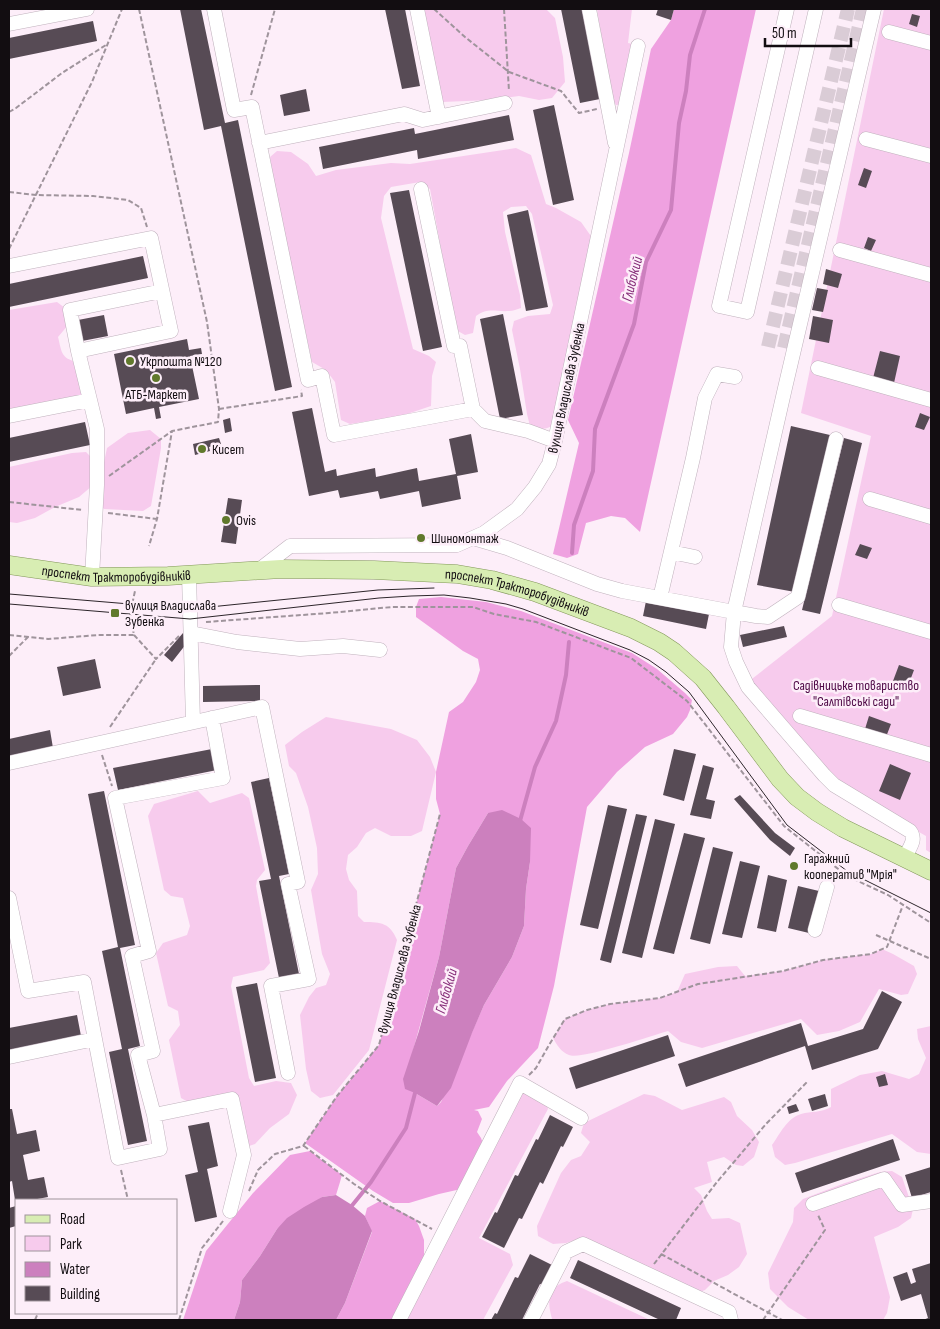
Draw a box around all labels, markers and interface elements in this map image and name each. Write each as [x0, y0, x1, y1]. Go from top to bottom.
scale bar [765, 15, 851, 47]
text: 50 m [772, 24, 797, 43]
water label: Глибокий [618, 254, 647, 304]
street label: вулиця Владислава Зубенка [544, 321, 589, 455]
place label: Укрпошта №120 [140, 353, 222, 370]
marker: Укрпошта №120 [124, 355, 136, 367]
marker: АТБ-Маркет [150, 372, 162, 384]
place label: АТБ-Маркет [124, 386, 187, 403]
place label: Кисет [212, 441, 244, 458]
marker: Кисет [196, 443, 208, 455]
place label: Ovis [236, 512, 256, 529]
marker: Ovis [220, 514, 232, 526]
place label: Шиномонтаж [431, 530, 499, 547]
marker: Шиномонтаж [415, 532, 427, 544]
street label: проспект Тракторобудівників [41, 562, 192, 586]
street label: проспект Тракторобудівників [445, 565, 592, 621]
place label: вулиця Владислава Зубенка [125, 597, 216, 630]
marker: вулиця Владислава Зубенка [109, 607, 121, 619]
park label: Садівницьке товариство "Салтівські сади" [793, 677, 919, 710]
place label: Гаражний кооператив "Мрія" [804, 850, 897, 883]
marker: Гаражний кооператив "Мрія" [788, 860, 800, 872]
street label: вулиця Владислава Зубенка [374, 903, 425, 1036]
water label: Глибокий [431, 966, 462, 1016]
legend [15, 1199, 178, 1314]
text: Road [60, 1210, 85, 1229]
text: Park [60, 1235, 82, 1254]
text: Water [60, 1260, 91, 1279]
text: Building [60, 1285, 100, 1304]

